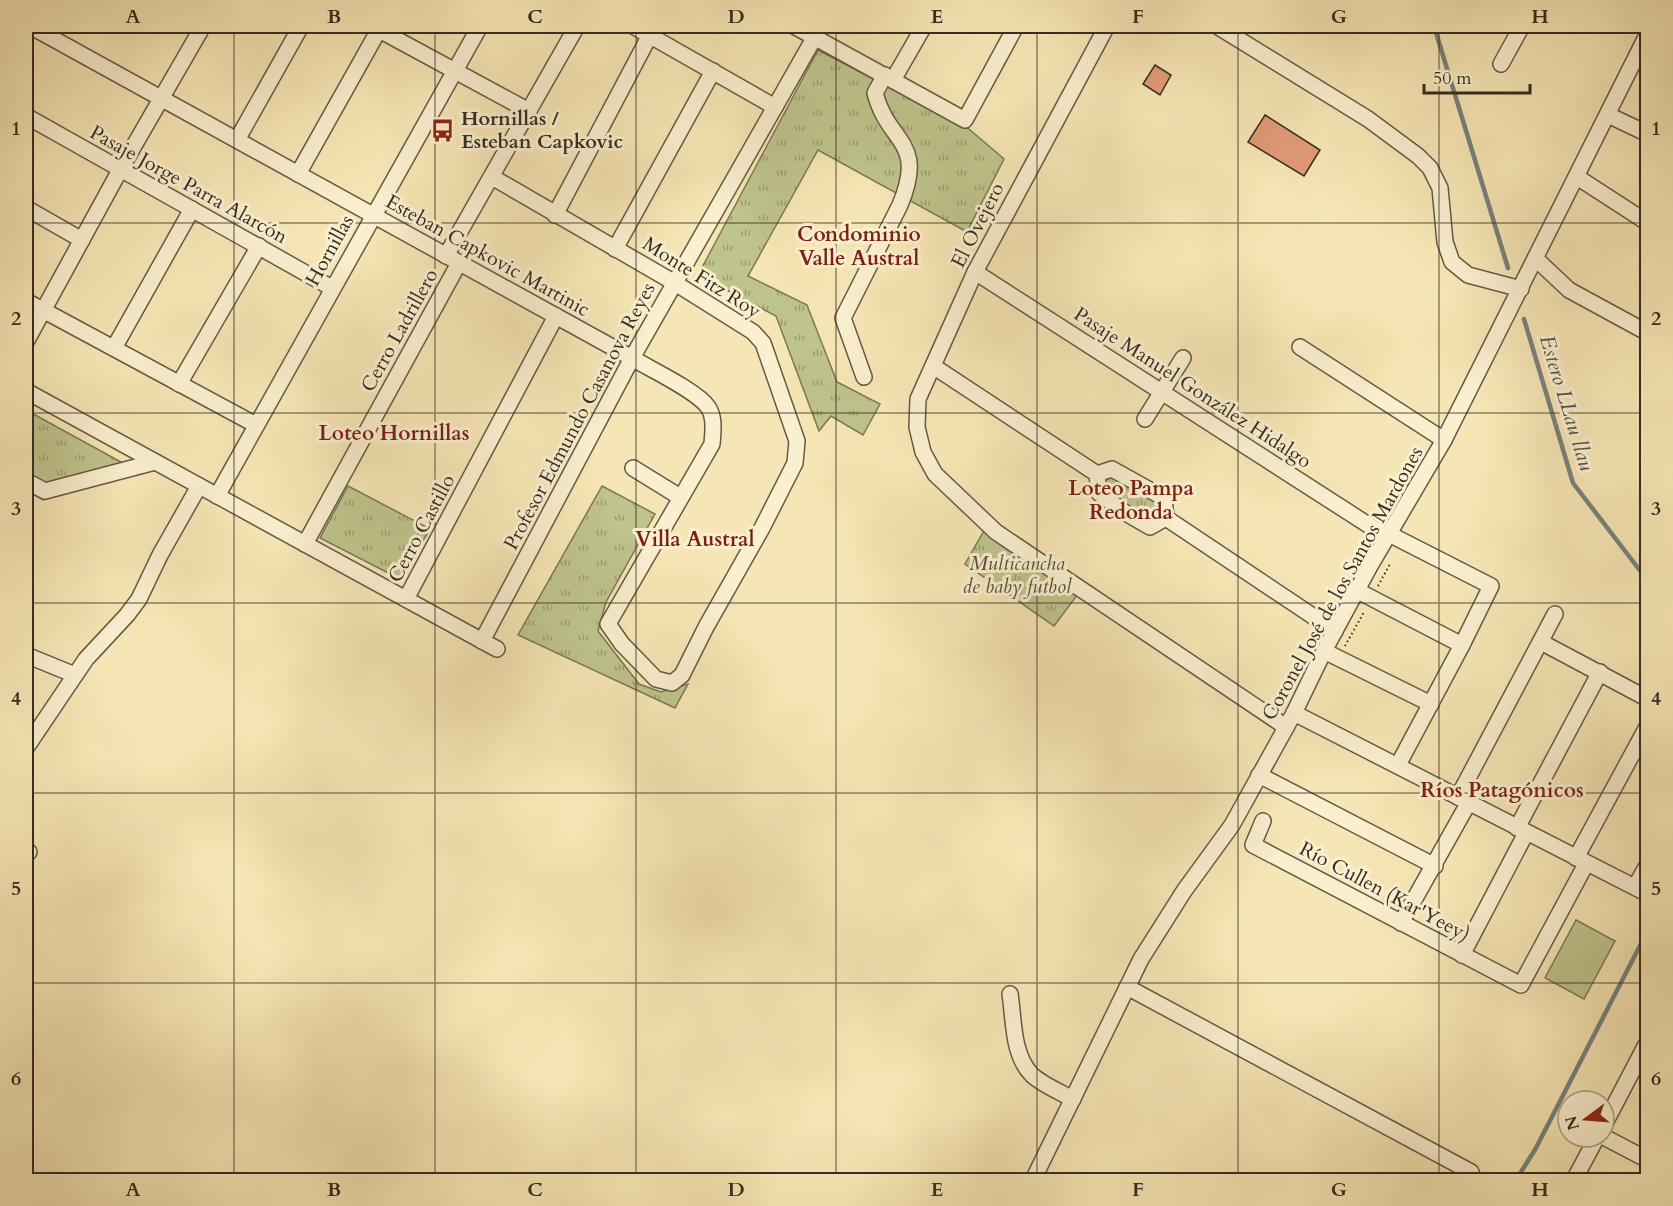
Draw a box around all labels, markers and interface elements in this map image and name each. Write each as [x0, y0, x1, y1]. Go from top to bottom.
text: A [125, 3, 141, 30]
text: B [327, 3, 341, 30]
text: C [527, 3, 543, 30]
text: D [727, 3, 745, 30]
text: E [931, 3, 943, 30]
text: F [1132, 3, 1144, 30]
text: G [1331, 3, 1347, 30]
text: H [1531, 3, 1549, 30]
scale bar [1424, 57, 1530, 95]
text: 50 m [1433, 66, 1472, 91]
place label: Hornillas / Esteban Capkovic [461, 105, 623, 155]
text: 1 [11, 115, 21, 142]
text: 1 [1651, 115, 1661, 142]
bus stop icon: Hornillas / Esteban Capkovic [430, 117, 456, 143]
street label: Pasaje Jorge Parra Alarcón [85, 119, 293, 250]
street label: El Ovejero [945, 178, 1010, 272]
street label: Esteban Capkovic Martinic [381, 188, 595, 323]
street label: Hornillas [299, 210, 360, 291]
district label: Condominio Valle Austral [797, 220, 921, 273]
street label: Monte Fitz Roy [637, 230, 766, 325]
street label: Cerro Ladrillero [354, 264, 444, 397]
street label: Profesor Edmundo Casanova Reyes [497, 278, 662, 555]
street label: Pasaje Manuel González Hidalgo [1069, 300, 1317, 475]
text: 2 [11, 305, 21, 332]
text: 2 [1651, 305, 1661, 332]
water label: Estero LLau llau [1532, 332, 1601, 475]
district label: Loteo Hornillas [319, 419, 469, 448]
street label: Coronel José de los Santos Mardones [1256, 441, 1429, 725]
street label: Cerro Castillo [382, 469, 461, 587]
district label: Loteo Pampa Redonda [1068, 474, 1194, 527]
text: 3 [11, 495, 21, 522]
text: 3 [1651, 495, 1661, 522]
district label: Villa Austral [635, 525, 755, 554]
park label: Multicancha de baby futbol [962, 550, 1072, 600]
text: 4 [11, 685, 21, 712]
text: 4 [1651, 685, 1661, 712]
district label: Ríos Patagónicos [1420, 776, 1584, 805]
street label: Río Cullen (Kar'Yeey) [1295, 835, 1475, 948]
text: 5 [11, 875, 21, 902]
text: 5 [1651, 875, 1661, 902]
text: 6 [11, 1065, 21, 1092]
text: 6 [1651, 1065, 1661, 1092]
north arrow [1556, 1089, 1616, 1149]
text: N [1560, 1113, 1585, 1133]
text: A [125, 1176, 141, 1203]
text: B [327, 1176, 341, 1203]
text: C [527, 1176, 543, 1203]
text: D [727, 1176, 745, 1203]
text: E [931, 1176, 943, 1203]
text: F [1132, 1176, 1144, 1203]
text: G [1331, 1176, 1347, 1203]
text: H [1531, 1176, 1549, 1203]

